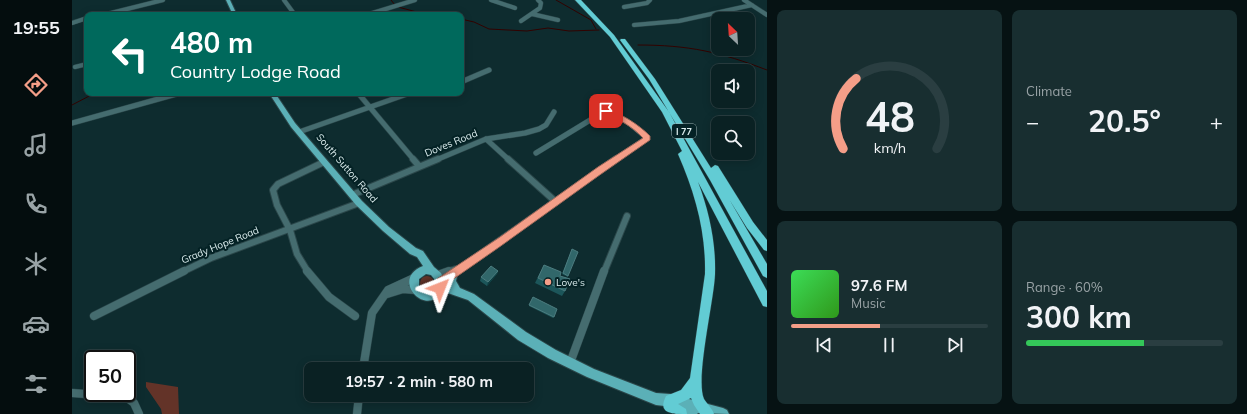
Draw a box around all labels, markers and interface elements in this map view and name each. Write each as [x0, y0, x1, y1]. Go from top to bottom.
north arrow [711, 12, 755, 56]
map controls [711, 12, 755, 160]
text: 19:55 [12, 16, 60, 39]
text: 480 m [170, 25, 253, 60]
icon: left [104, 28, 156, 80]
text: Country Lodge Road [170, 60, 341, 83]
button: sound [711, 64, 755, 108]
icon: directions [22, 71, 50, 99]
text: Climate [1026, 83, 1072, 99]
text: 48 [865, 89, 914, 141]
pin [589, 94, 623, 128]
icon: arrive [595, 100, 617, 122]
text: 20.5° [1088, 102, 1161, 140]
text: − [1026, 108, 1039, 136]
text: + [1210, 108, 1223, 136]
button: search [711, 116, 755, 160]
road number: I 77 [672, 124, 696, 138]
street label: Doves Road [423, 127, 479, 159]
icon: music [22, 131, 50, 159]
street label: South Sutton Road [313, 131, 381, 205]
text: km/h [873, 138, 906, 156]
icon: phone [22, 190, 50, 218]
street label: Grady Hope Road [179, 223, 261, 267]
icon: climate [22, 250, 50, 278]
position arrow [419, 267, 461, 309]
place label: Love's [556, 276, 585, 289]
text: 97.6 FM [851, 276, 907, 295]
marker: Love's [543, 277, 553, 287]
text: Range · 60% [1026, 279, 1103, 295]
text: Music [851, 295, 886, 311]
text: 300 km [1026, 298, 1132, 336]
icon: car [22, 310, 50, 338]
icon: previous [813, 334, 835, 356]
icon: pause [878, 334, 900, 356]
icon: next [944, 334, 966, 356]
speed limit sign: 50 [84, 350, 136, 402]
icon: filters [22, 370, 50, 398]
text: 19:57 · 2 min · 580 m [345, 372, 493, 391]

